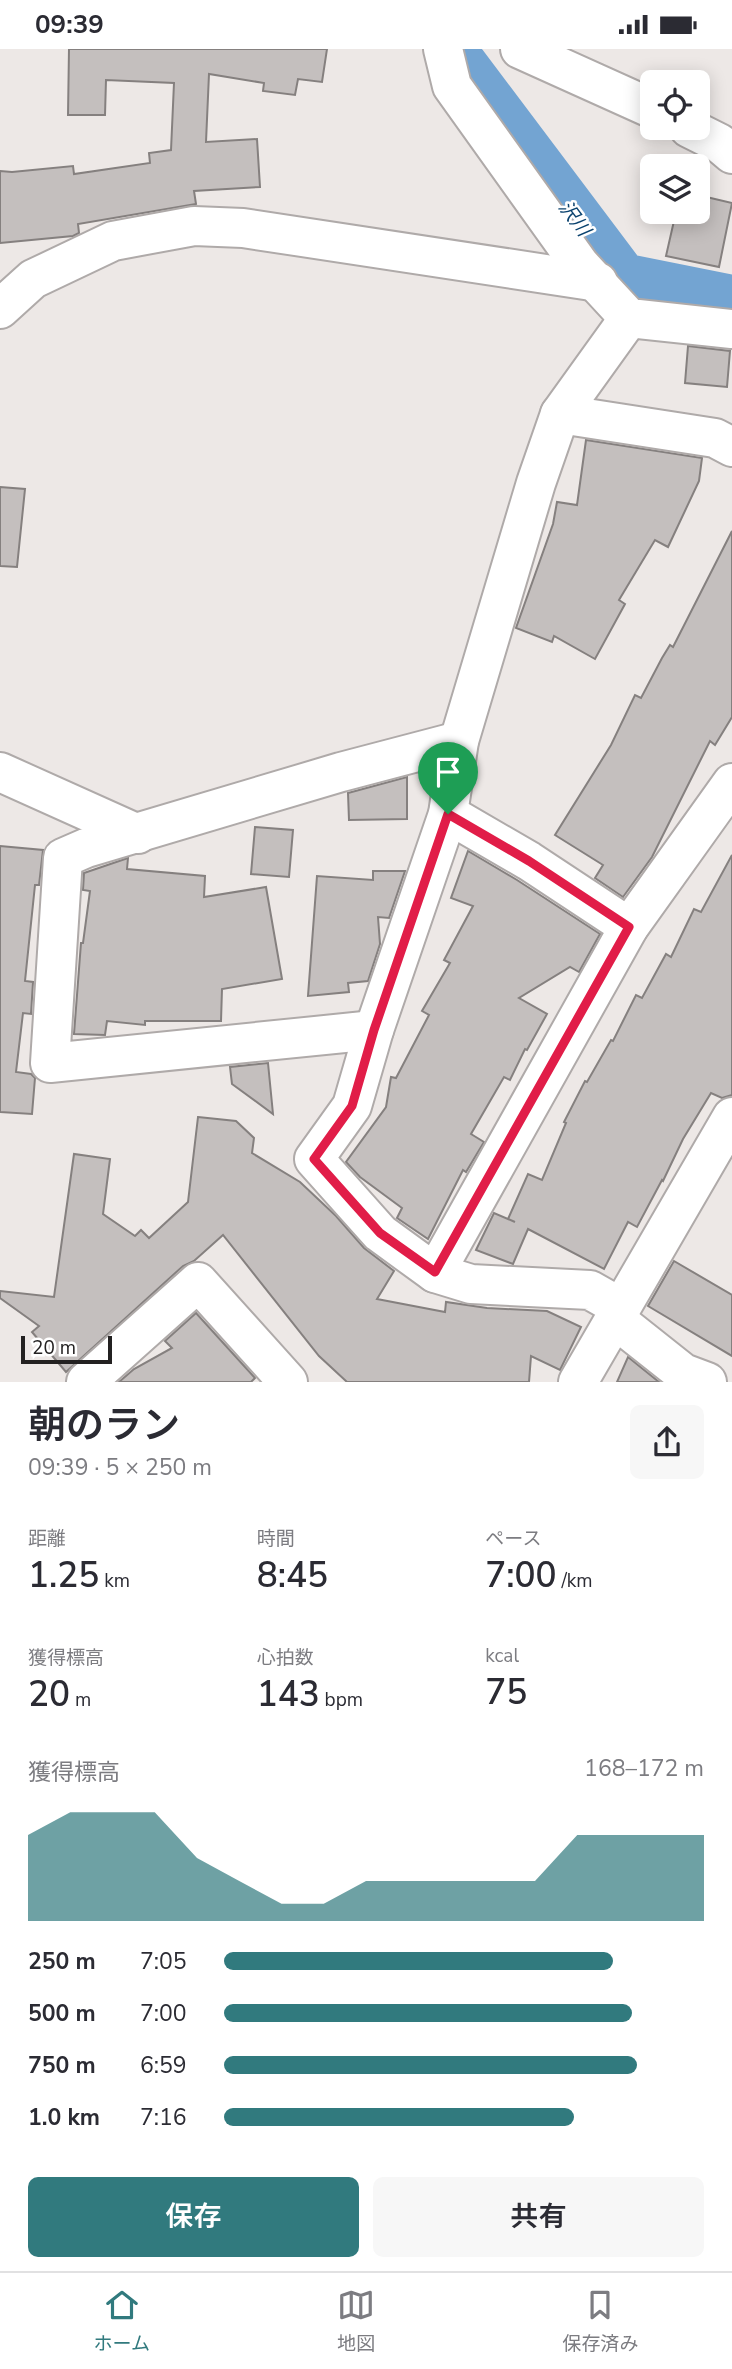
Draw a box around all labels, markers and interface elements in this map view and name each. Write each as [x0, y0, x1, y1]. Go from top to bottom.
text: 09:39 [35, 7, 104, 42]
map controls [640, 70, 710, 224]
button: locate [640, 70, 710, 140]
button: layers [640, 154, 710, 224]
water label: 沢川 [552, 196, 597, 243]
pin [418, 742, 478, 814]
icon: arrive [429, 753, 467, 791]
scale bar [21, 1333, 112, 1365]
text: 20 m [32, 1335, 76, 1361]
text: 朝のラン [28, 1400, 180, 1451]
button: share [630, 1405, 704, 1479]
text: 09:39 · 5 × 250 m [28, 1452, 212, 1483]
text: 距離 [28, 1526, 66, 1552]
text: 時間 [257, 1526, 295, 1552]
text: ペース [485, 1526, 541, 1552]
text: 1.25 [28, 1552, 99, 1599]
text: 8:45 [257, 1552, 328, 1599]
text: 7:00 [485, 1552, 557, 1599]
text: km [99, 1568, 130, 1594]
text: /km [557, 1568, 593, 1594]
text: kcal [485, 1643, 519, 1669]
text: 獲得標高 [28, 1645, 104, 1671]
text: 心拍数 [257, 1645, 314, 1671]
text: 75 [485, 1669, 527, 1716]
text: 20 [28, 1671, 70, 1718]
text: 143 [257, 1671, 320, 1718]
text: m [70, 1687, 91, 1713]
text: bpm [320, 1687, 363, 1713]
text: 168–172 m [584, 1753, 704, 1784]
text: 獲得標高 [28, 1757, 120, 1788]
text: 250 m [28, 1946, 96, 1977]
text: 7:05 [140, 1946, 187, 1977]
text: 500 m [28, 1998, 96, 2029]
text: 7:00 [140, 1998, 187, 2029]
text: 750 m [28, 2050, 96, 2081]
text: 6:59 [140, 2050, 187, 2081]
text: 1.0 km [28, 2102, 100, 2133]
text: 7:16 [140, 2102, 187, 2133]
button: 保存 [28, 2177, 359, 2257]
button: 共有 [373, 2177, 704, 2257]
tab: ホーム [94, 2286, 150, 2357]
tab: 地図 [337, 2286, 375, 2357]
tab: 保存済み [562, 2286, 638, 2357]

